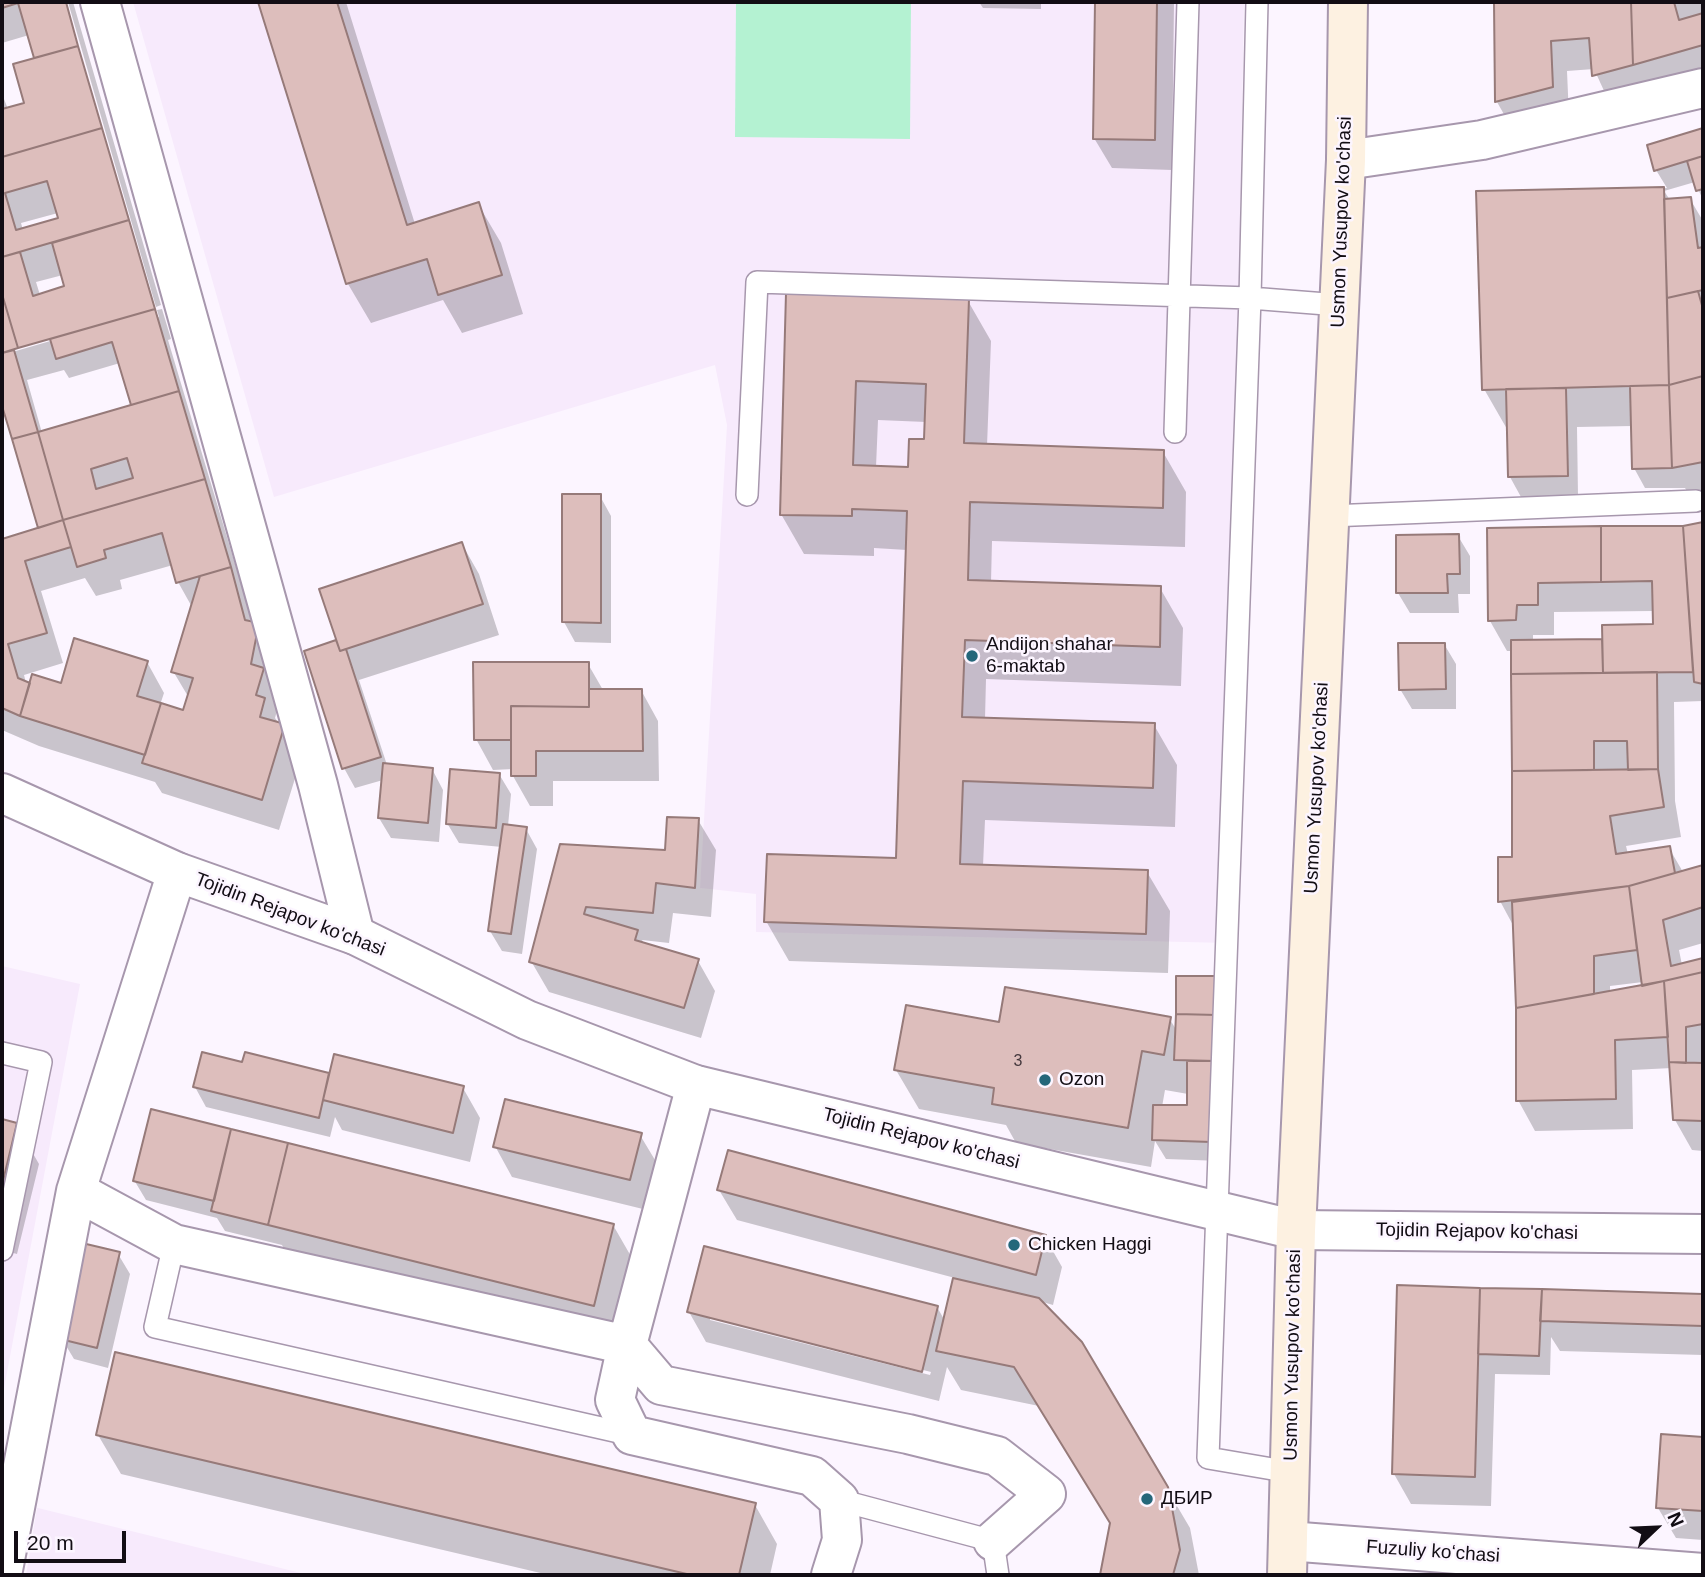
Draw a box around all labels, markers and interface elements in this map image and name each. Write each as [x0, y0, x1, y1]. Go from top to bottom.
street label: Usmon Yusupov ko'chasi [1327, 116, 1357, 328]
place label: Andijon shahar 6-maktab [986, 634, 1113, 678]
marker: Andijon shahar 6-maktab [964, 648, 980, 664]
street label: Usmon Yusupov ko'chasi [1300, 682, 1334, 894]
street label: Tojidin Rejapov ko'chasi [192, 868, 388, 962]
house number: 3 [1014, 1052, 1022, 1072]
place label: Ozon [1059, 1069, 1104, 1091]
marker: Ozon [1037, 1072, 1053, 1088]
street label: Tojidin Rejapov ko'chasi [820, 1103, 1022, 1175]
street label: Tojidin Rejapov ko'chasi [1376, 1219, 1578, 1245]
place label: Chicken Haggi [1028, 1234, 1152, 1256]
marker: Chicken Haggi [1006, 1237, 1022, 1253]
street label: Usmon Yusupov ko'chasi [1280, 1249, 1306, 1461]
place label: ДБИР [1161, 1488, 1213, 1510]
marker: ДБИР [1139, 1491, 1155, 1507]
north arrow [1621, 1493, 1691, 1563]
text: N [1663, 1509, 1688, 1530]
scale bar [18, 1518, 130, 1562]
text: 20 m [27, 1531, 74, 1554]
street label: Fuzuliy koʻchasi [1365, 1536, 1501, 1568]

